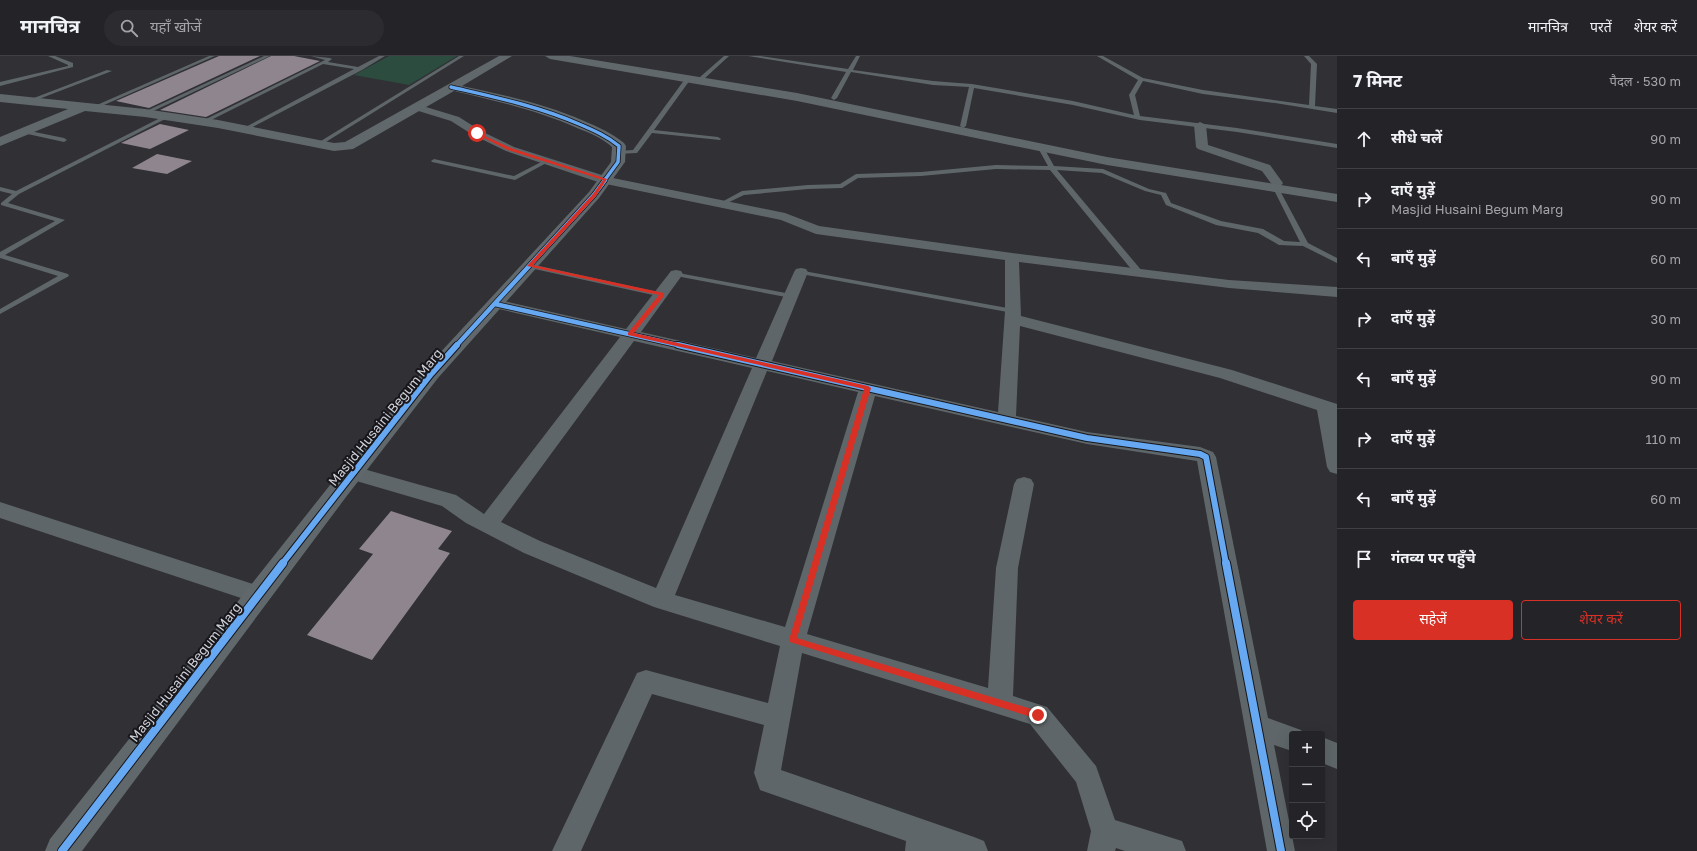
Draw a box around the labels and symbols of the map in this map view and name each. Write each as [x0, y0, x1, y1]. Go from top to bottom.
route start [468, 124, 486, 142]
street label: Masjid Husaini Begum Marg [325, 345, 445, 489]
street label: Masjid Husaini Begum Marg [126, 599, 244, 745]
route end [1029, 706, 1047, 724]

